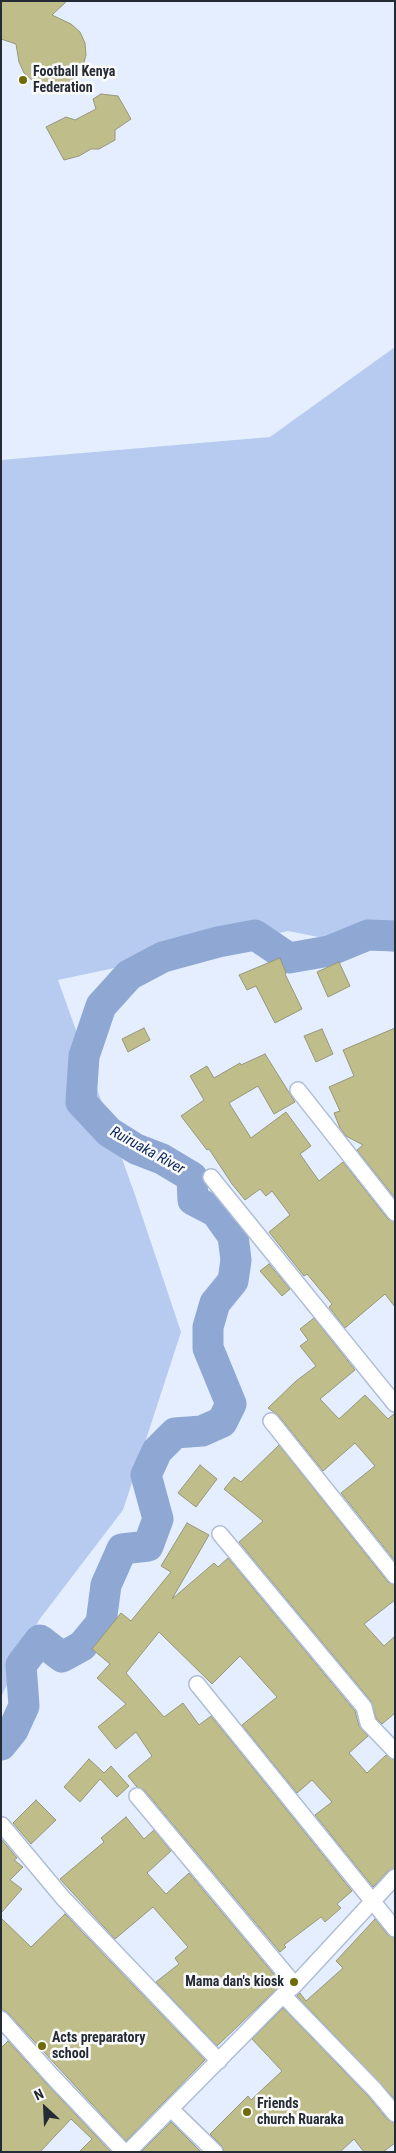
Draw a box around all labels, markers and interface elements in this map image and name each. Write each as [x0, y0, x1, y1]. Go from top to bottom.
place label: Football Kenya Federation [33, 64, 115, 96]
marker: Football Kenya Federation [17, 74, 29, 86]
water label: Ruiruaka River [107, 1123, 187, 1179]
place label: Mama dan's kiosk [185, 1974, 284, 1990]
marker: Mama dan's kiosk [288, 1976, 300, 1988]
place label: Acts preparatory school [52, 2030, 145, 2062]
marker: Acts preparatory school [36, 2040, 48, 2052]
north arrow [20, 2083, 70, 2133]
text: N [31, 2085, 46, 2103]
place label: Friends church Ruaraka [257, 2096, 344, 2128]
marker: Friends church Ruaraka [241, 2106, 253, 2118]

